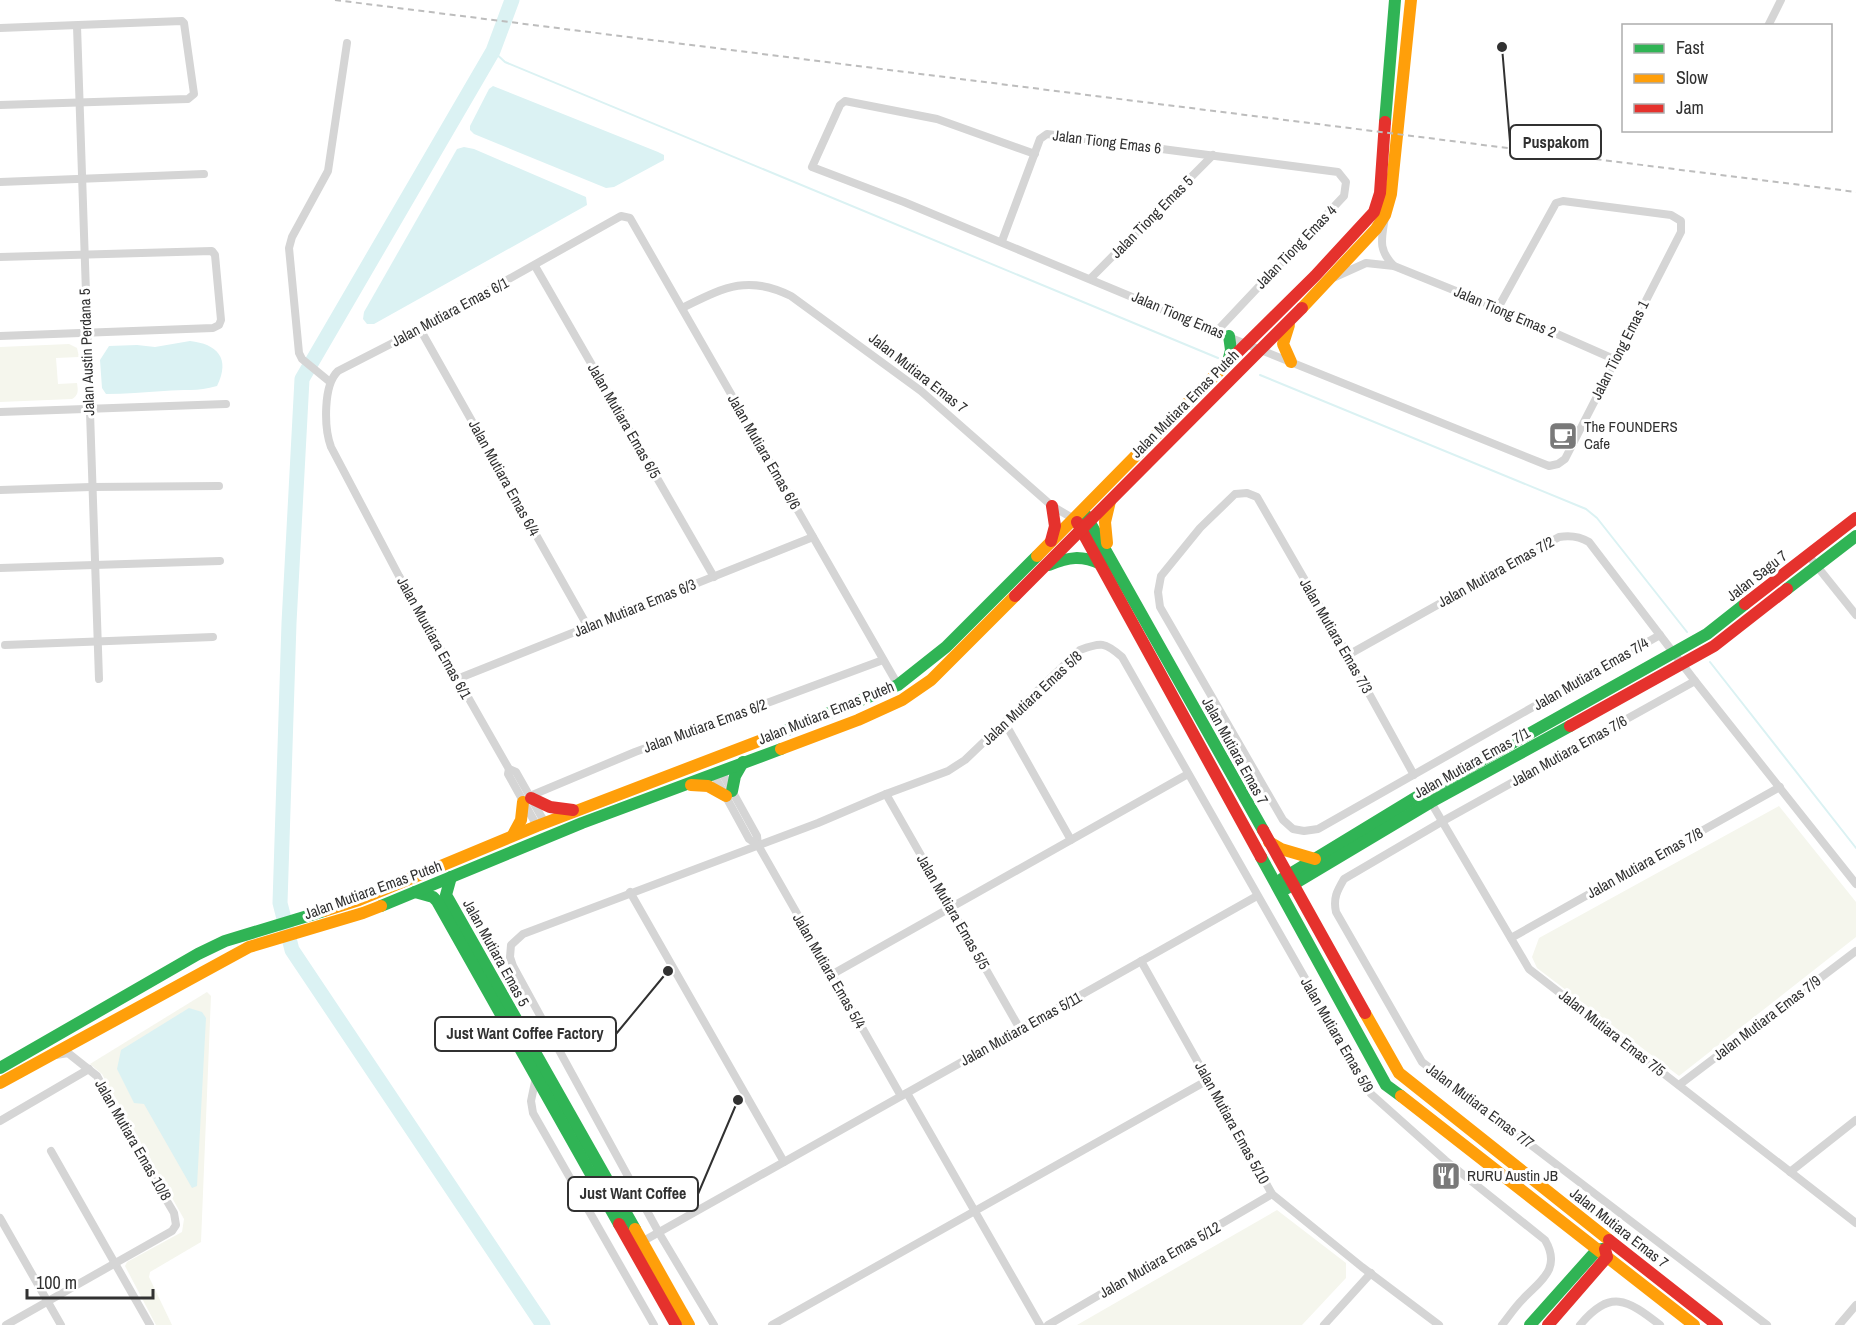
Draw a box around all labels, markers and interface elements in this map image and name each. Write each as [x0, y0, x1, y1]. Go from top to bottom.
legend [1622, 24, 1832, 132]
text: Fast [1676, 35, 1704, 60]
text: Slow [1676, 65, 1708, 90]
text: Jam [1676, 95, 1704, 120]
street label: Jalan Tiong Emas 6 [1052, 124, 1163, 159]
callout: Puspakom [1510, 125, 1601, 159]
text: Puspakom [1523, 131, 1589, 153]
street label: Jalan Tiong Emas 5 [1106, 171, 1198, 263]
street label: Jalan Tiong Emas 4 [1250, 200, 1341, 293]
street label: Jalan Mutiara Emas 6/1 [387, 272, 512, 351]
street label: Jalan Tiong Emas 2 [1451, 281, 1560, 343]
street label: Jalan Tiong Emas [1129, 286, 1228, 343]
street label: Jalan Austin Perdana 5 [74, 288, 99, 416]
street label: Jalan Tiong Emas 1 [1585, 296, 1654, 403]
street label: Jalan Mutiara Emas 7 [865, 327, 972, 418]
street label: Jalan Mutiara Emas Puteh [1126, 345, 1243, 462]
street label: Jalan Mutiara Emas 6/5 [583, 359, 666, 482]
street label: Jalan Mutiara Emas 6/6 [723, 390, 806, 513]
street label: Jalan Mutiara Emas 6/4 [464, 416, 545, 540]
place label: The FOUNDERS Cafe [1584, 416, 1678, 454]
cafe icon: The FOUNDERS Cafe [1547, 420, 1579, 452]
street label: Jalan Mutiara Emas 7/2 [1434, 531, 1558, 612]
street label: Jalan Sagu 7 [1722, 545, 1792, 606]
street label: Jalan Muutiara Emas 6/1 [392, 573, 477, 703]
street label: Jalan Mutiara Emas 6/3 [571, 573, 699, 642]
street label: Jalan Mutiara Emas 7/3 [1295, 574, 1378, 697]
street label: Jalan Mutiara Emas 7/4 [1529, 632, 1652, 715]
street label: Jalan Mutiara Emas 5/8 [977, 646, 1086, 750]
street label: Jalan Mutiara Emas Puteh [755, 676, 897, 749]
street label: Jalan Mutiara Emas 6/2 [640, 693, 770, 758]
street label: Jalan Mutiara Emas 7 [1197, 693, 1274, 808]
street label: Jalan Mutiara Emas 7/6 [1507, 710, 1631, 791]
street label: Jalan Mutiara Emas 7/1 [1410, 722, 1534, 803]
street label: Jalan Mutiara Emas 7/8 [1583, 822, 1707, 903]
street label: Jalan Mutiara Emas 5/5 [912, 850, 995, 973]
street label: Jalan Mutiara Emas Puteh [301, 855, 445, 924]
street label: Jalan Mutiara Emas 5 [458, 895, 535, 1010]
street label: Jalan Mutiara Emas 5/4 [788, 909, 871, 1032]
street label: Jalan Mutiara Emas 7/9 [1709, 970, 1825, 1065]
street label: Jalan Mutiara Emas 5/9 [1296, 973, 1379, 1096]
street label: Jalan Mutiara Emas 7/5 [1555, 984, 1670, 1081]
street label: Jalan Mutiara Emas 5/11 [956, 986, 1085, 1071]
callout: Just Want Coffee Factory [435, 1017, 616, 1051]
text: Just Want Coffee Factory [446, 1022, 604, 1044]
street label: Jalan Mutiara Emas 5/10 [1190, 1058, 1275, 1188]
street label: Jalan Mutiara Emas 7/7 [1422, 1058, 1539, 1153]
street label: Jalan Mutiara Emas 10/8 [90, 1075, 177, 1204]
restaurant icon: RURU Austin JB [1430, 1160, 1462, 1192]
place label: RURU Austin JB [1467, 1165, 1558, 1186]
callout: Just Want Coffee [568, 1177, 698, 1211]
text: Just Want Coffee [580, 1182, 686, 1204]
street label: Jalan Mutiara Emas 7 [1566, 1182, 1673, 1273]
street label: Jalan Mutiara Emas 5/12 [1095, 1216, 1224, 1303]
scale bar [27, 1262, 153, 1300]
text: 100 m [36, 1270, 77, 1295]

